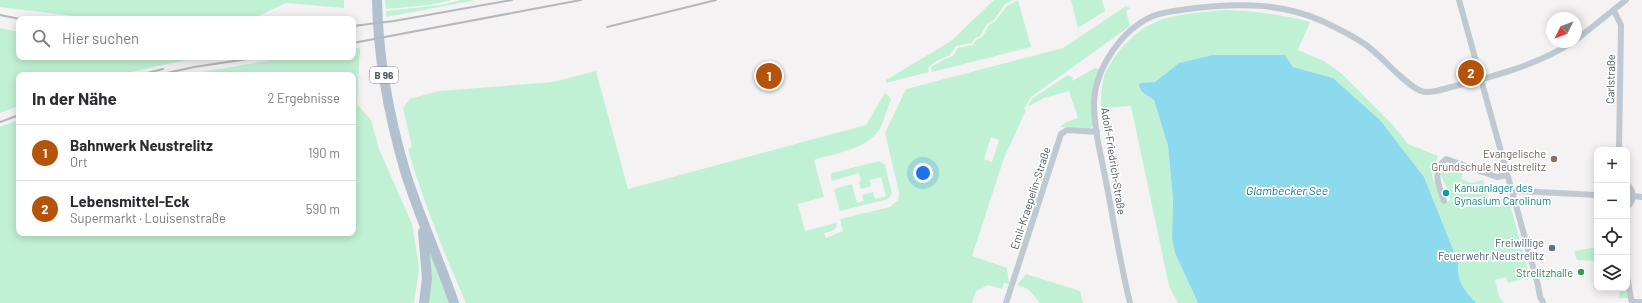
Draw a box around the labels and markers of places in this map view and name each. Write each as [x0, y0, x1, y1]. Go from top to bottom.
pin: 2 [1458, 58, 1484, 88]
pin: 1 [756, 61, 782, 91]
place label: Evangelische Grundschule Neustrelitz [1432, 147, 1546, 173]
marker: Evangelische Grundschule Neustrelitz [1549, 154, 1559, 164]
place label: Kanuanlager des Gynasium Carolinum [1454, 181, 1551, 207]
marker: Kanuanlager des Gynasium Carolinum [1441, 188, 1451, 198]
place label: Freiwillige Feuerwehr Neustrelitz [1438, 236, 1544, 262]
marker: Freiwillige Feuerwehr Neustrelitz [1547, 243, 1557, 253]
place label: Strelitzhalle [1516, 266, 1573, 279]
marker: Strelitzhalle [1576, 267, 1586, 277]

